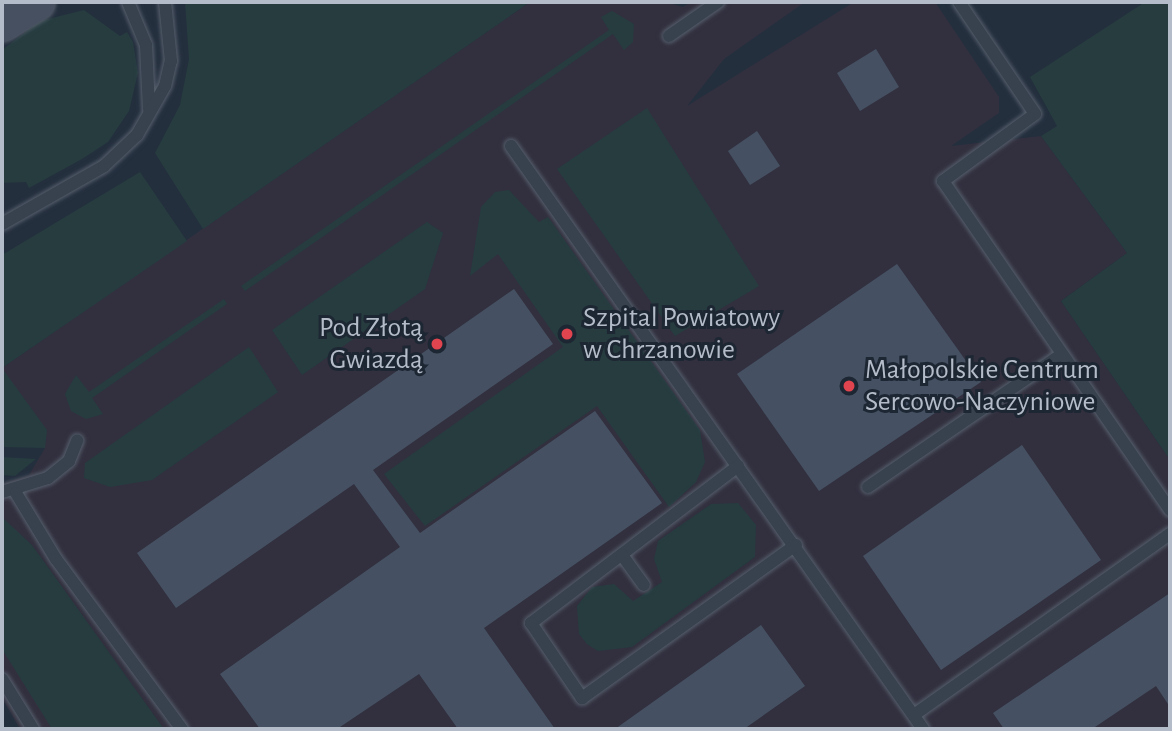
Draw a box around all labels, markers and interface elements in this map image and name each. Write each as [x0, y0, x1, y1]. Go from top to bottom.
place label: Szpital Powiatowy w Chrzanowie [583, 301, 780, 367]
place label: Pod Złotą Gwiazdą [319, 311, 423, 377]
marker: Szpital Powiatowy w Chrzanowie [557, 324, 577, 344]
marker: Pod Złotą Gwiazdą [429, 336, 445, 352]
place label: Małopolskie Centrum Sercowo-Naczyniowe [865, 353, 1099, 419]
marker: Małopolskie Centrum Sercowo-Naczyniowe [839, 376, 859, 396]

